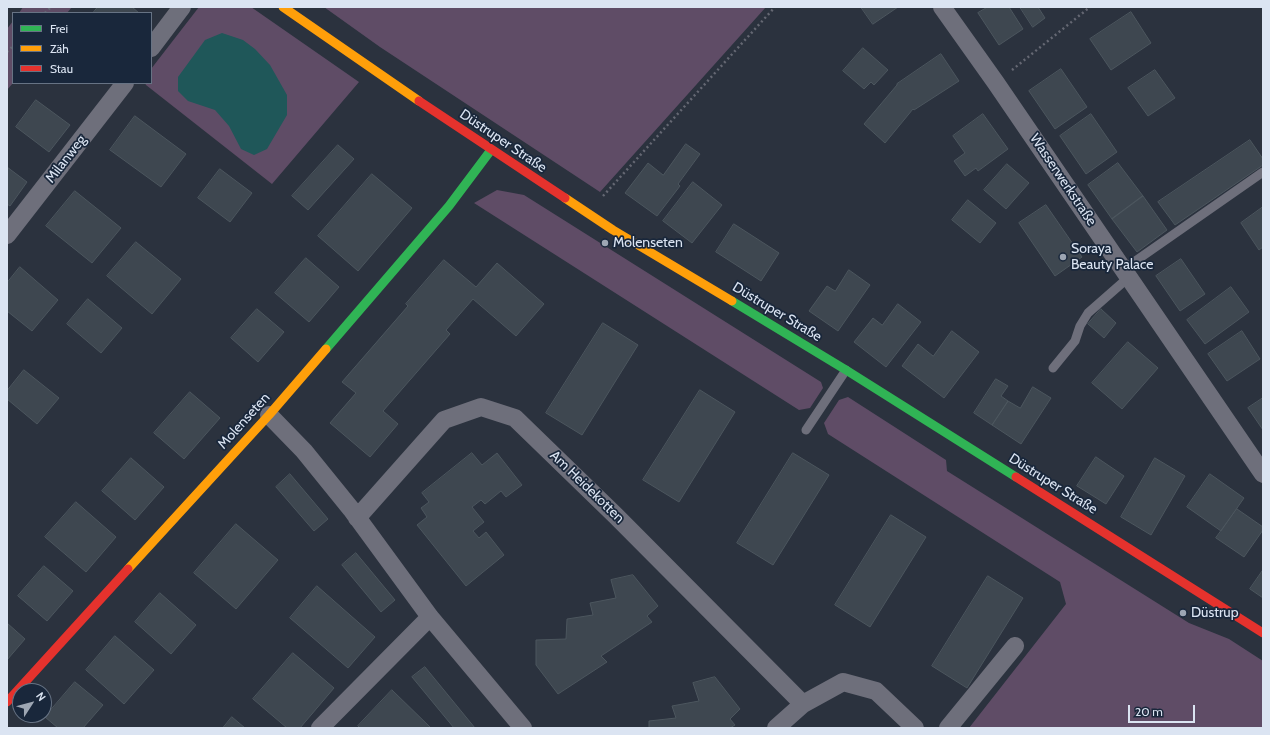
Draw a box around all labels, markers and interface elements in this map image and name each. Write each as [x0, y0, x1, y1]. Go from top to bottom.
legend [12, 12, 152, 84]
text: Frei [50, 21, 68, 36]
text: Zäh [50, 41, 69, 56]
text: Stau [50, 61, 73, 76]
street label: Düstruper Straße [456, 106, 550, 176]
street label: Wasserwerkstraße [1026, 131, 1100, 229]
street label: Milanweg [42, 132, 90, 186]
place label: Molenseten [613, 235, 683, 251]
marker: Molenseten [600, 238, 610, 248]
place label: Soraya Beauty Palace [1071, 241, 1154, 274]
marker: Soraya Beauty Palace [1058, 252, 1068, 262]
street label: Düstruper Straße [729, 279, 825, 345]
street label: Molenseten [214, 389, 274, 453]
street label: Am Heidekotten [546, 447, 628, 527]
street label: Düstruper Straße [1006, 450, 1100, 518]
place label: Düstrup [1191, 605, 1239, 621]
marker: Düstrup [1178, 608, 1188, 618]
north arrow [12, 683, 52, 723]
text: N [33, 689, 49, 704]
scale bar [1130, 697, 1197, 723]
text: 20 m [1135, 704, 1163, 719]

